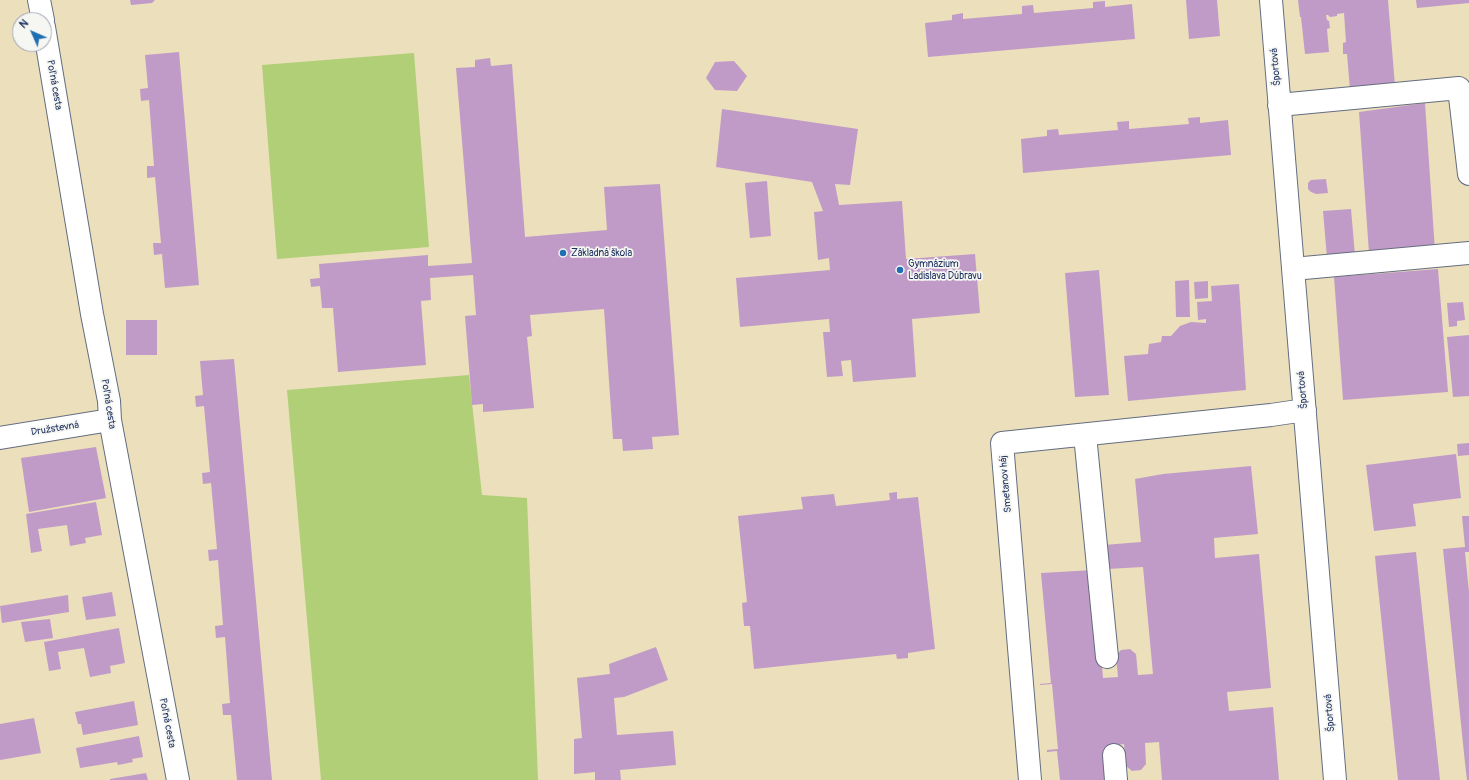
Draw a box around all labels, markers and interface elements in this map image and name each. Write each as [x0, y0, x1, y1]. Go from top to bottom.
north arrow [12, 12, 52, 52]
text: N [17, 17, 31, 31]
street label: Športová [1268, 47, 1284, 87]
street label: Poľná cesta [44, 59, 64, 111]
place label: Základná škola [571, 247, 632, 259]
marker: Základná škola [558, 248, 568, 258]
place label: Gymnázium Ladislava Dúbravu [908, 258, 982, 282]
marker: Gymnázium Ladislava Dúbravu [895, 265, 905, 275]
street label: Športová [1295, 370, 1311, 410]
street label: Poľná cesta [98, 378, 118, 430]
street label: Družstevná [30, 419, 80, 439]
street label: Smetanov háj [998, 455, 1014, 513]
street label: Športová [1322, 693, 1338, 733]
street label: Poľná cesta [156, 697, 178, 749]

